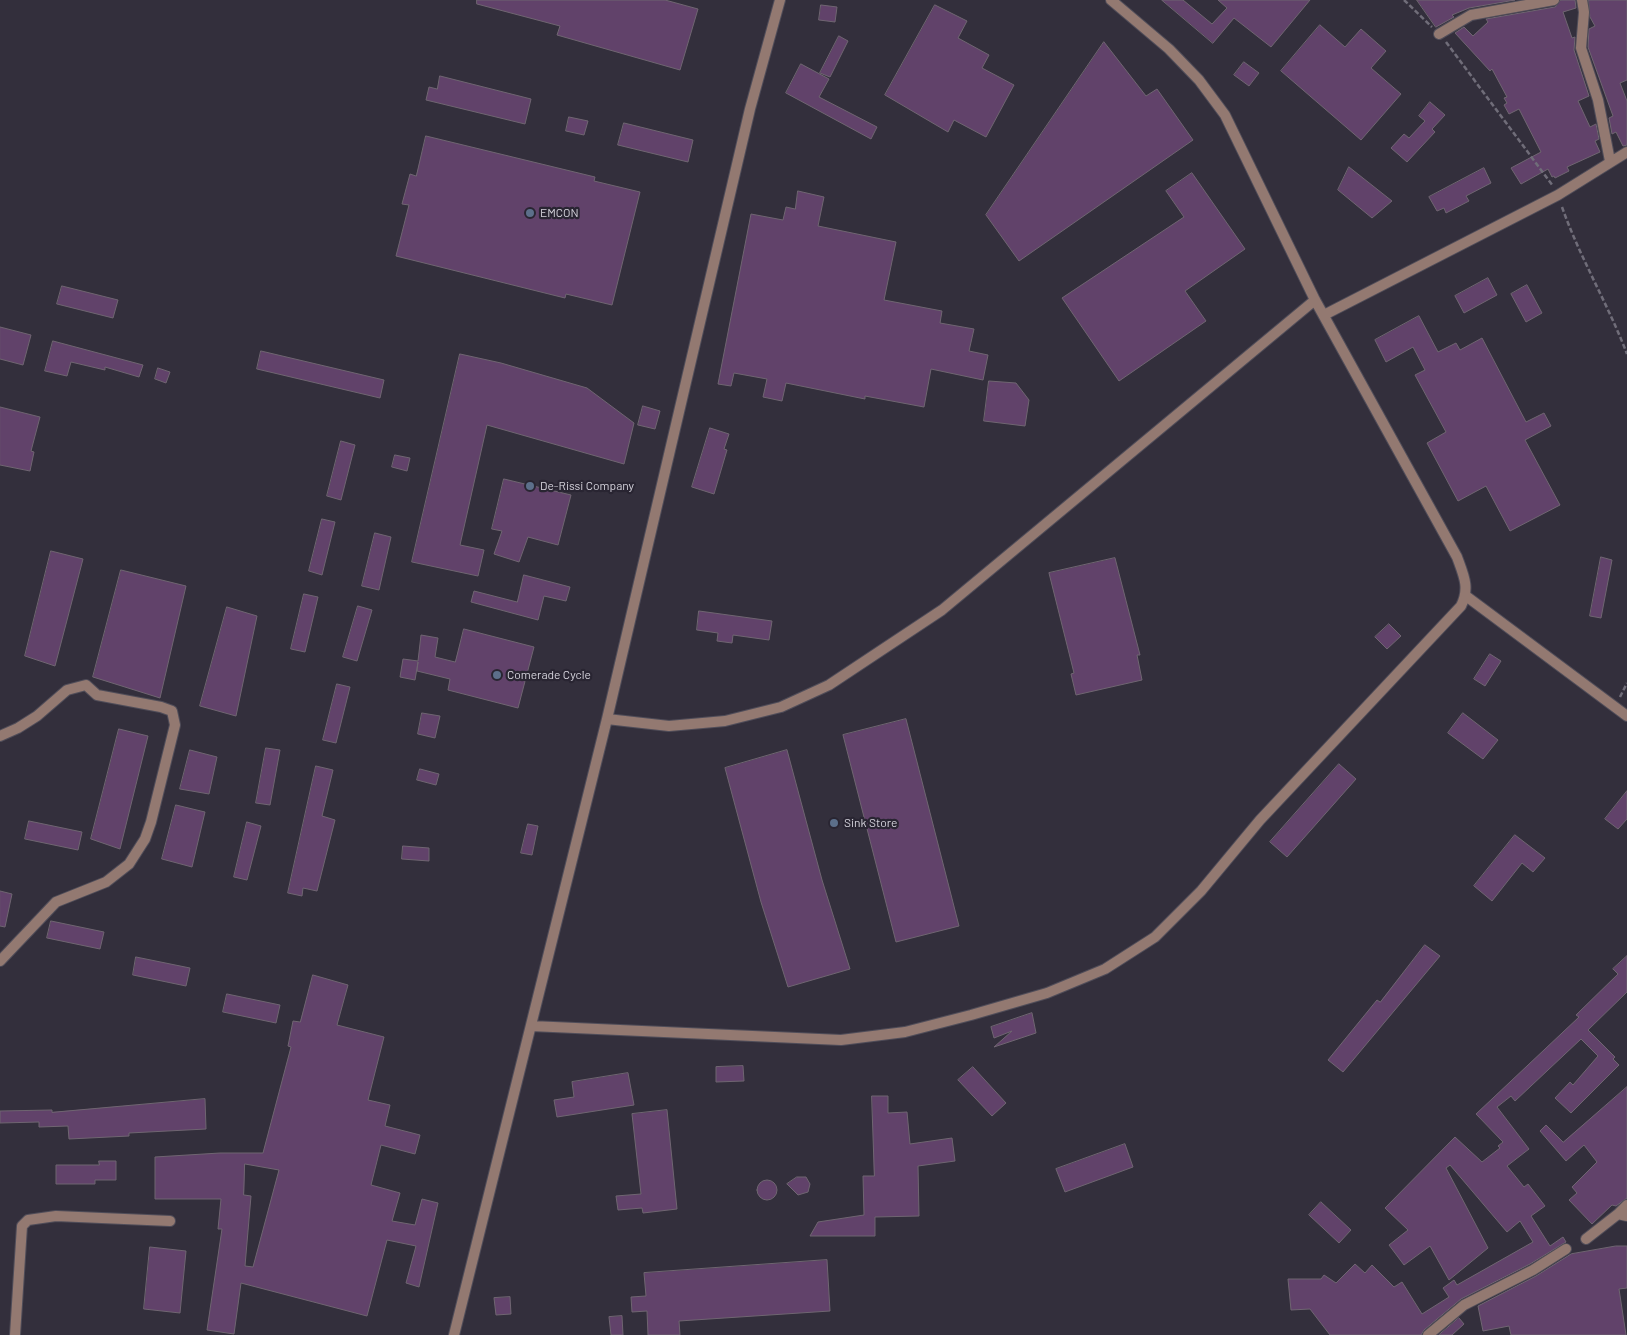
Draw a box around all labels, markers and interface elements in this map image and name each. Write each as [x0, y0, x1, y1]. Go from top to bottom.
place label: EMCON [540, 206, 579, 220]
marker: EMCON [524, 207, 536, 219]
place label: De-Rissi Company [540, 479, 634, 493]
marker: De-Rissi Company [524, 480, 536, 492]
place label: Comerade Cycle [507, 668, 591, 682]
marker: Comerade Cycle [491, 669, 503, 681]
place label: Sink Store [844, 816, 897, 830]
marker: Sink Store [828, 817, 840, 829]

